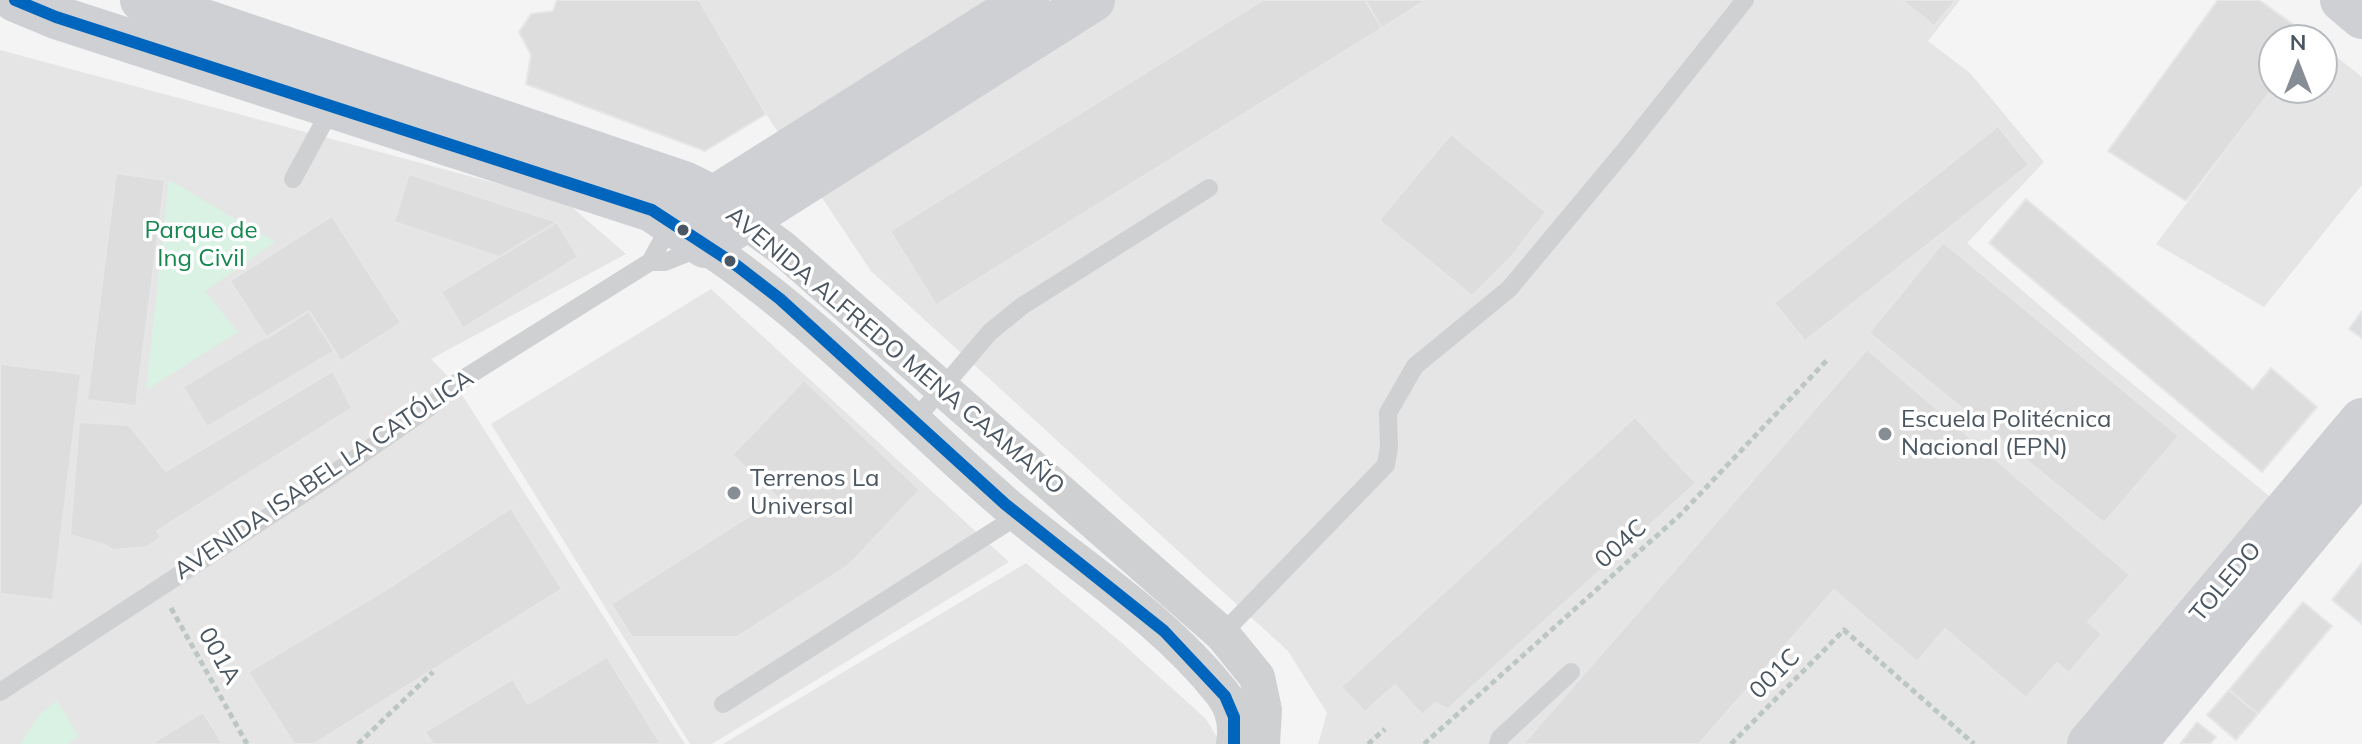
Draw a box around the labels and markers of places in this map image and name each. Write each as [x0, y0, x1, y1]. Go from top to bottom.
unlabelled marker [675, 222, 691, 238]
unlabelled marker [722, 253, 738, 269]
place label: Escuela Politécnica Nacional (EPN) [1901, 406, 2111, 462]
marker: Escuela Politécnica Nacional (EPN) [1876, 425, 1894, 443]
place label: Terrenos La Universal [750, 465, 879, 521]
marker: Terrenos La Universal [725, 484, 743, 502]

